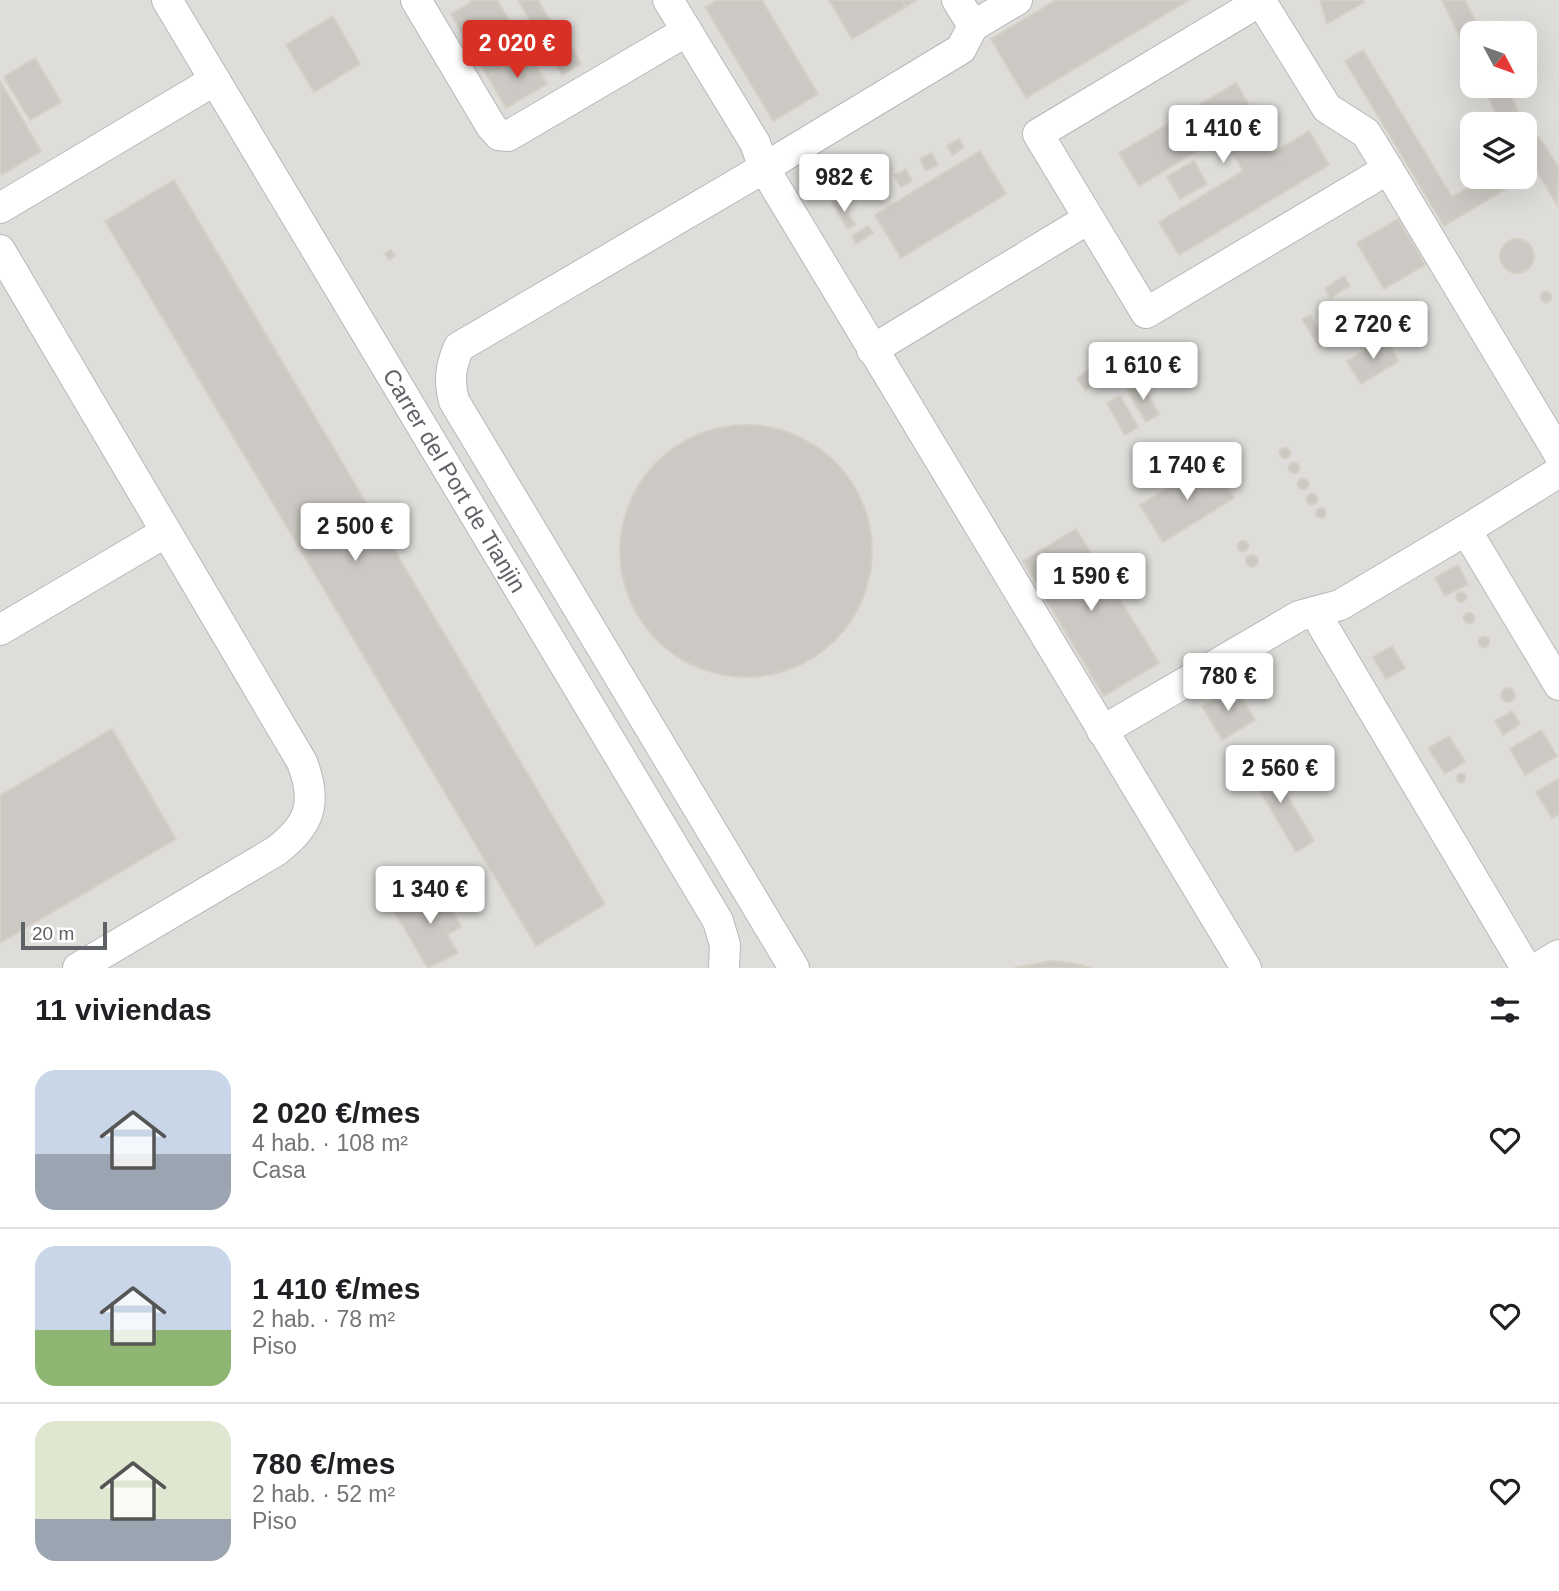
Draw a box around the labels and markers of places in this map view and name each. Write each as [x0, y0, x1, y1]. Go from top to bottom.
pin: 2 020 € [452, 20, 582, 80]
pin: 1 410 € [1158, 106, 1288, 165]
pin: 982 € [795, 154, 893, 214]
pin: 2 720 € [1308, 302, 1438, 361]
pin: 1 610 € [1078, 342, 1208, 402]
pin: 1 740 € [1122, 442, 1252, 502]
pin: 2 500 € [290, 504, 420, 563]
pin: 1 590 € [1026, 554, 1156, 613]
pin: 780 € [1179, 654, 1277, 713]
pin: 2 560 € [1215, 746, 1345, 805]
pin: 1 340 € [365, 866, 495, 926]

